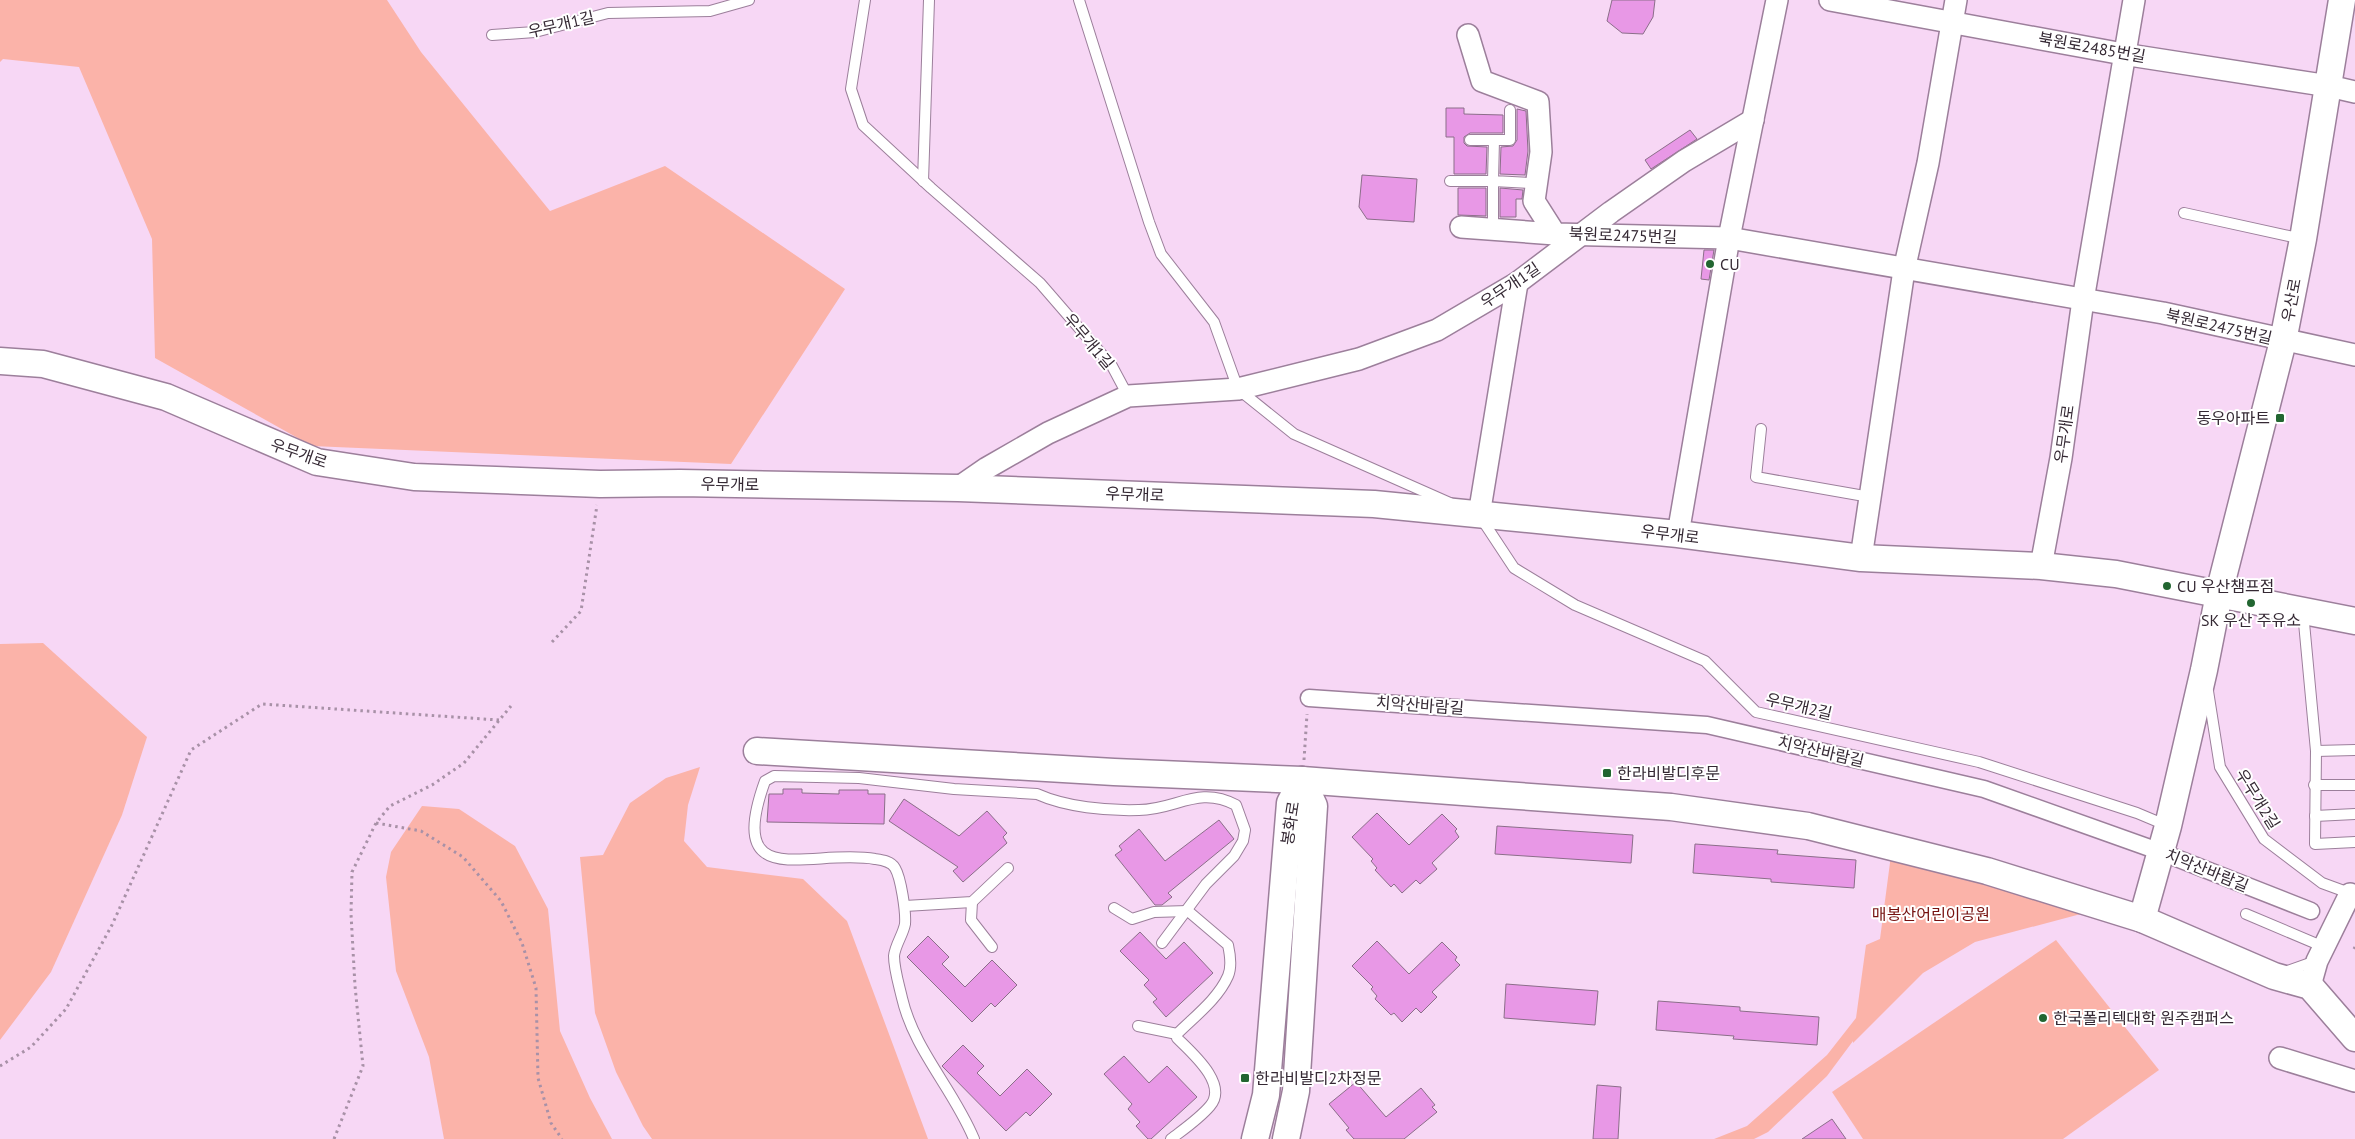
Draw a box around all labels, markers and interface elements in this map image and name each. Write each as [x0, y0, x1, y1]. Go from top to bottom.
street label: 우무개1길 [526, 7, 596, 41]
street label: 북원로2485번길 [2037, 28, 2147, 66]
street label: 북원로2475번길 [1568, 223, 1678, 247]
place label: CU [1720, 254, 1740, 274]
street label: 우무개1길 [1476, 258, 1544, 312]
marker: CU [1704, 258, 1716, 270]
street label: 우산로 [2277, 276, 2305, 324]
street label: 북원로2475번길 [2164, 304, 2274, 348]
street label: 우무개1길 [1060, 309, 1118, 373]
street label: 우무개로 [2050, 403, 2078, 465]
place label: 동우아파트 [2196, 408, 2270, 428]
marker: 동우아파트 [2274, 412, 2286, 424]
street label: 우무개로 [268, 434, 330, 472]
street label: 우무개로 [700, 473, 760, 495]
street label: 우무개로 [1105, 483, 1165, 505]
street label: 우무개로 [1640, 520, 1701, 548]
place label: CU 우산챔프점 [2177, 576, 2274, 596]
marker: CU 우산챔프점 [2161, 580, 2173, 592]
marker: SK 우산 주유소 [2245, 597, 2257, 609]
place label: SK 우산 주유소 [2201, 610, 2301, 630]
street label: 우무개2길 [1764, 689, 1834, 723]
street label: 치악산바람길 [1375, 692, 1465, 718]
street label: 치악산바람길 [1776, 731, 1866, 771]
place label: 한라비발디후문 [1617, 763, 1720, 783]
street label: 우무개2길 [2232, 765, 2284, 833]
marker: 한라비발디후문 [1601, 767, 1613, 779]
street label: 봉화로 [1277, 799, 1303, 846]
street label: 치악산바람길 [2162, 844, 2252, 896]
park label: 매봉산어린이공원 [1872, 904, 1990, 924]
place label: 한국폴리텍대학 원주캠퍼스 [2053, 1008, 2234, 1028]
marker: 한국폴리텍대학 원주캠퍼스 [2037, 1012, 2049, 1024]
place label: 한라비발디2차정문 [1255, 1068, 1382, 1088]
marker: 한라비발디2차정문 [1239, 1072, 1251, 1084]

